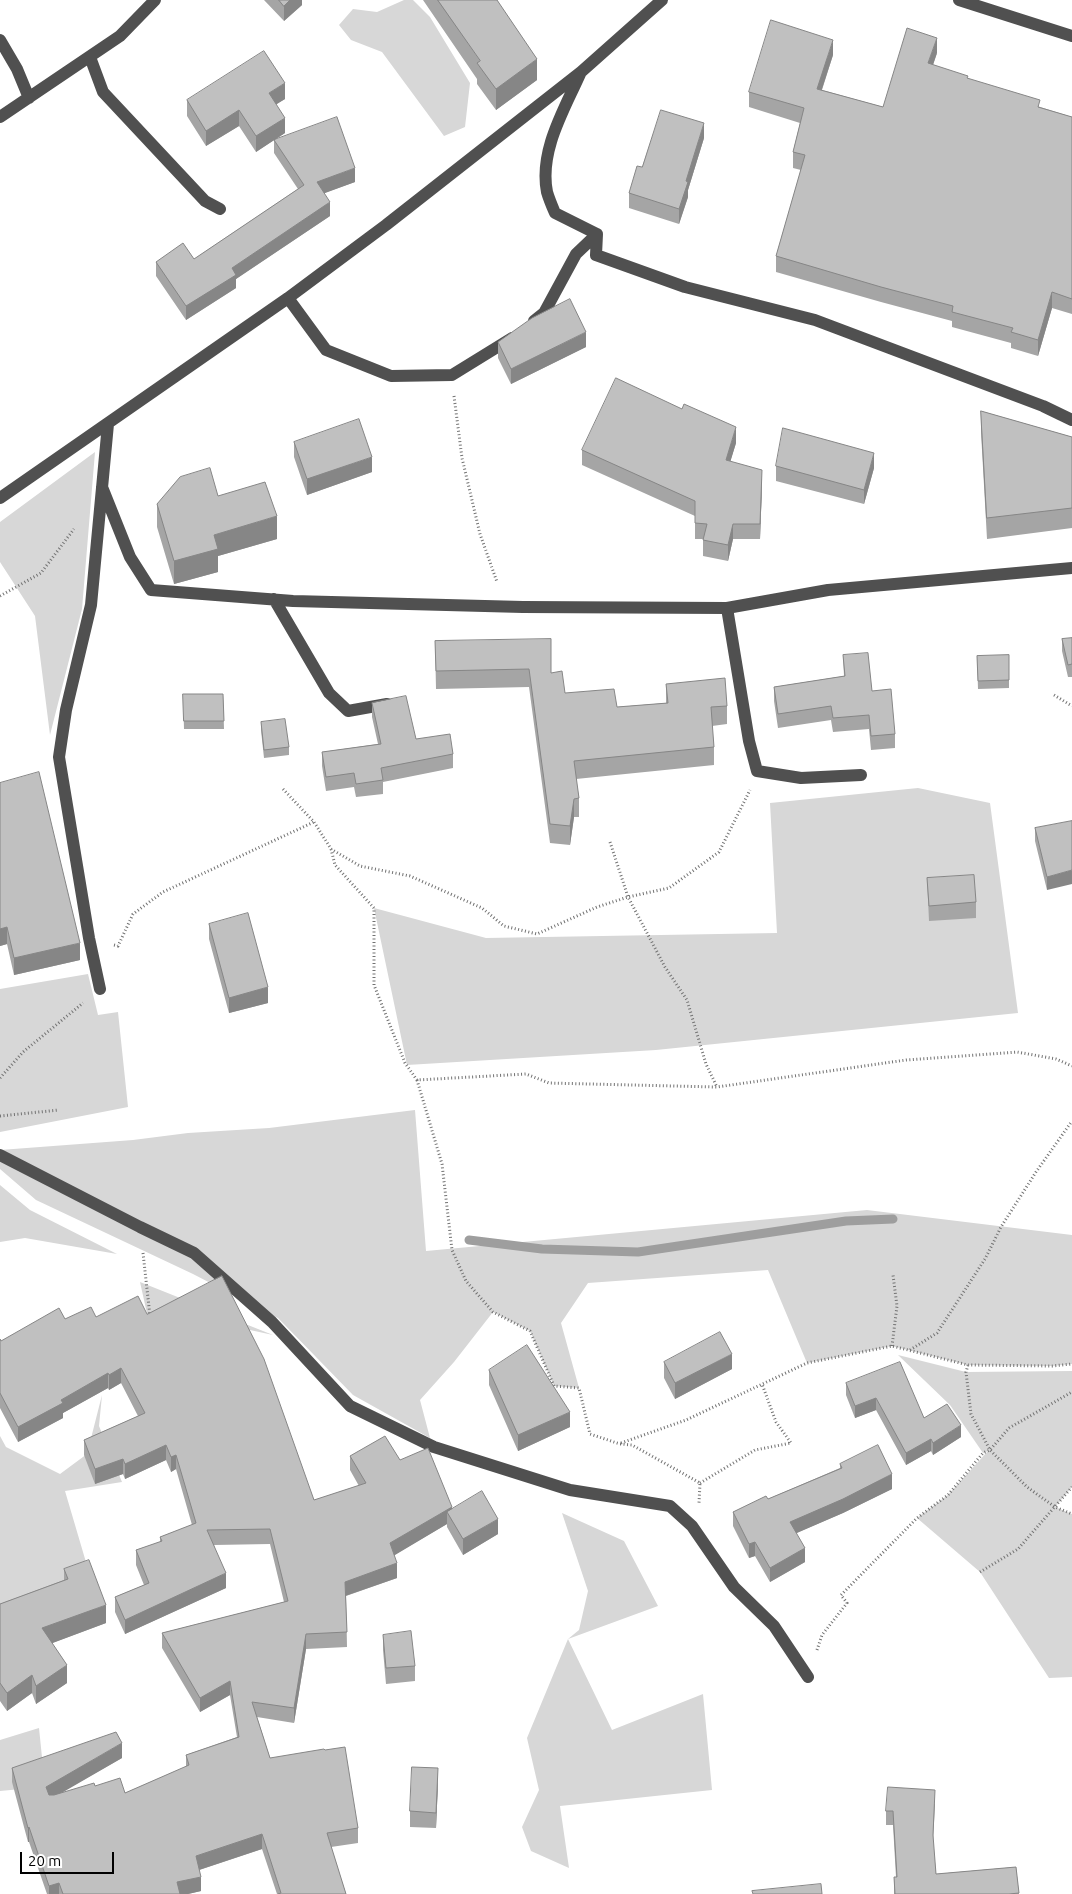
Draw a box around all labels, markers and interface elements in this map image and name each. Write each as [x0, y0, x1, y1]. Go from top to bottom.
scale bar [22, 1842, 116, 1874]
text: 20 m [28, 1852, 61, 1869]

